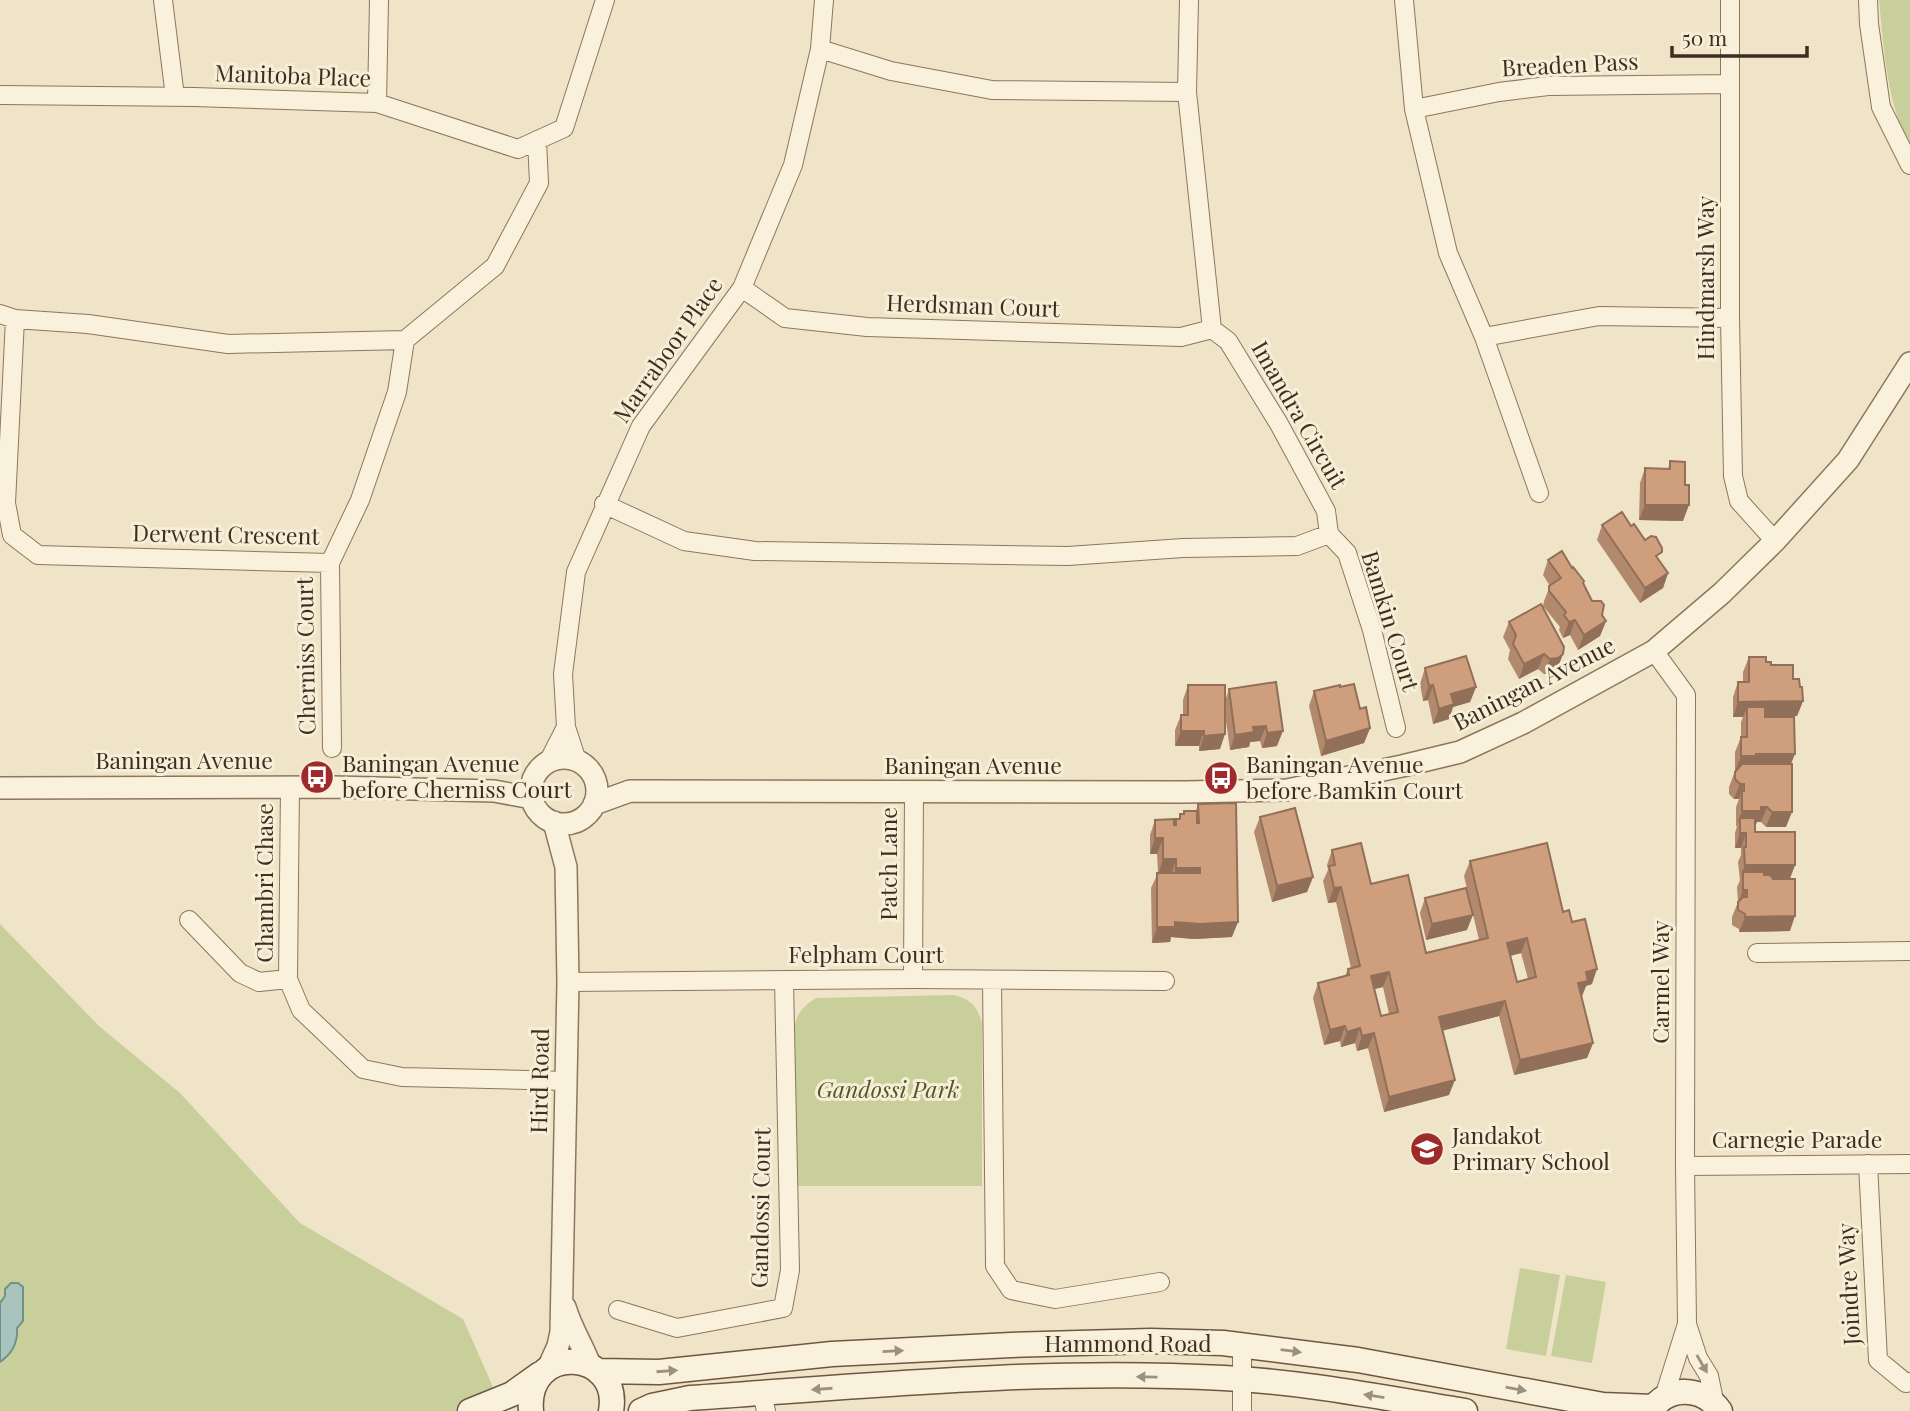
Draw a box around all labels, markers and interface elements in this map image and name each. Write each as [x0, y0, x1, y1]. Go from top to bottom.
scale bar [1672, 14, 1807, 58]
text: 50 m [1682, 23, 1728, 51]
street label: Breaden Pass [1501, 44, 1639, 83]
street label: Manitoba Place [214, 56, 372, 93]
street label: Hindmarsh Way [1689, 195, 1720, 360]
street label: Marraboor Place [605, 270, 729, 428]
street label: Herdsman Court [886, 286, 1061, 323]
street label: Imandra Circuit [1245, 335, 1356, 494]
street label: Derwent Crescent [132, 516, 321, 551]
street label: Bamkin Court [1355, 547, 1428, 695]
street label: Cherniss Court [288, 576, 321, 735]
street label: Baningan Avenue [1447, 629, 1620, 737]
street label: Baningan Avenue [95, 744, 273, 775]
place label: Baningan Avenue before Cherniss Court [342, 747, 573, 804]
place label: Baningan Avenue before Bamkin Court [1246, 748, 1464, 805]
street label: Baningan Avenue [884, 749, 1062, 780]
bus stop icon: Baningan Avenue before Cherniss Court [298, 758, 336, 796]
bus stop icon: Baningan Avenue before Bamkin Court [1202, 759, 1240, 797]
street label: Chambri Chase [248, 803, 279, 963]
street label: Patch Lane [872, 807, 903, 921]
street label: Carmel Way [1644, 920, 1675, 1044]
street label: Felpham Court [788, 938, 945, 969]
street label: Hird Road [522, 1028, 555, 1134]
park label: Gandossi Park [817, 1073, 959, 1104]
place label: Jandakot Primary School [1451, 1119, 1610, 1176]
street label: Carnegie Parade [1712, 1123, 1882, 1154]
street label: Gandossi Court [743, 1127, 776, 1288]
school or university icon: Jandakot Primary School [1408, 1130, 1446, 1168]
street label: Joindre Way [1829, 1222, 1866, 1347]
street label: Hammond Road [1044, 1327, 1212, 1358]
one-way arrow [882, 1346, 904, 1357]
one-way arrow [1280, 1346, 1302, 1357]
one-way arrow [1696, 1354, 1708, 1374]
one-way arrow [656, 1365, 678, 1376]
one-way arrow [1136, 1371, 1158, 1382]
one-way arrow [811, 1384, 833, 1395]
one-way arrow [1505, 1384, 1527, 1395]
one-way arrow [1362, 1390, 1384, 1401]

